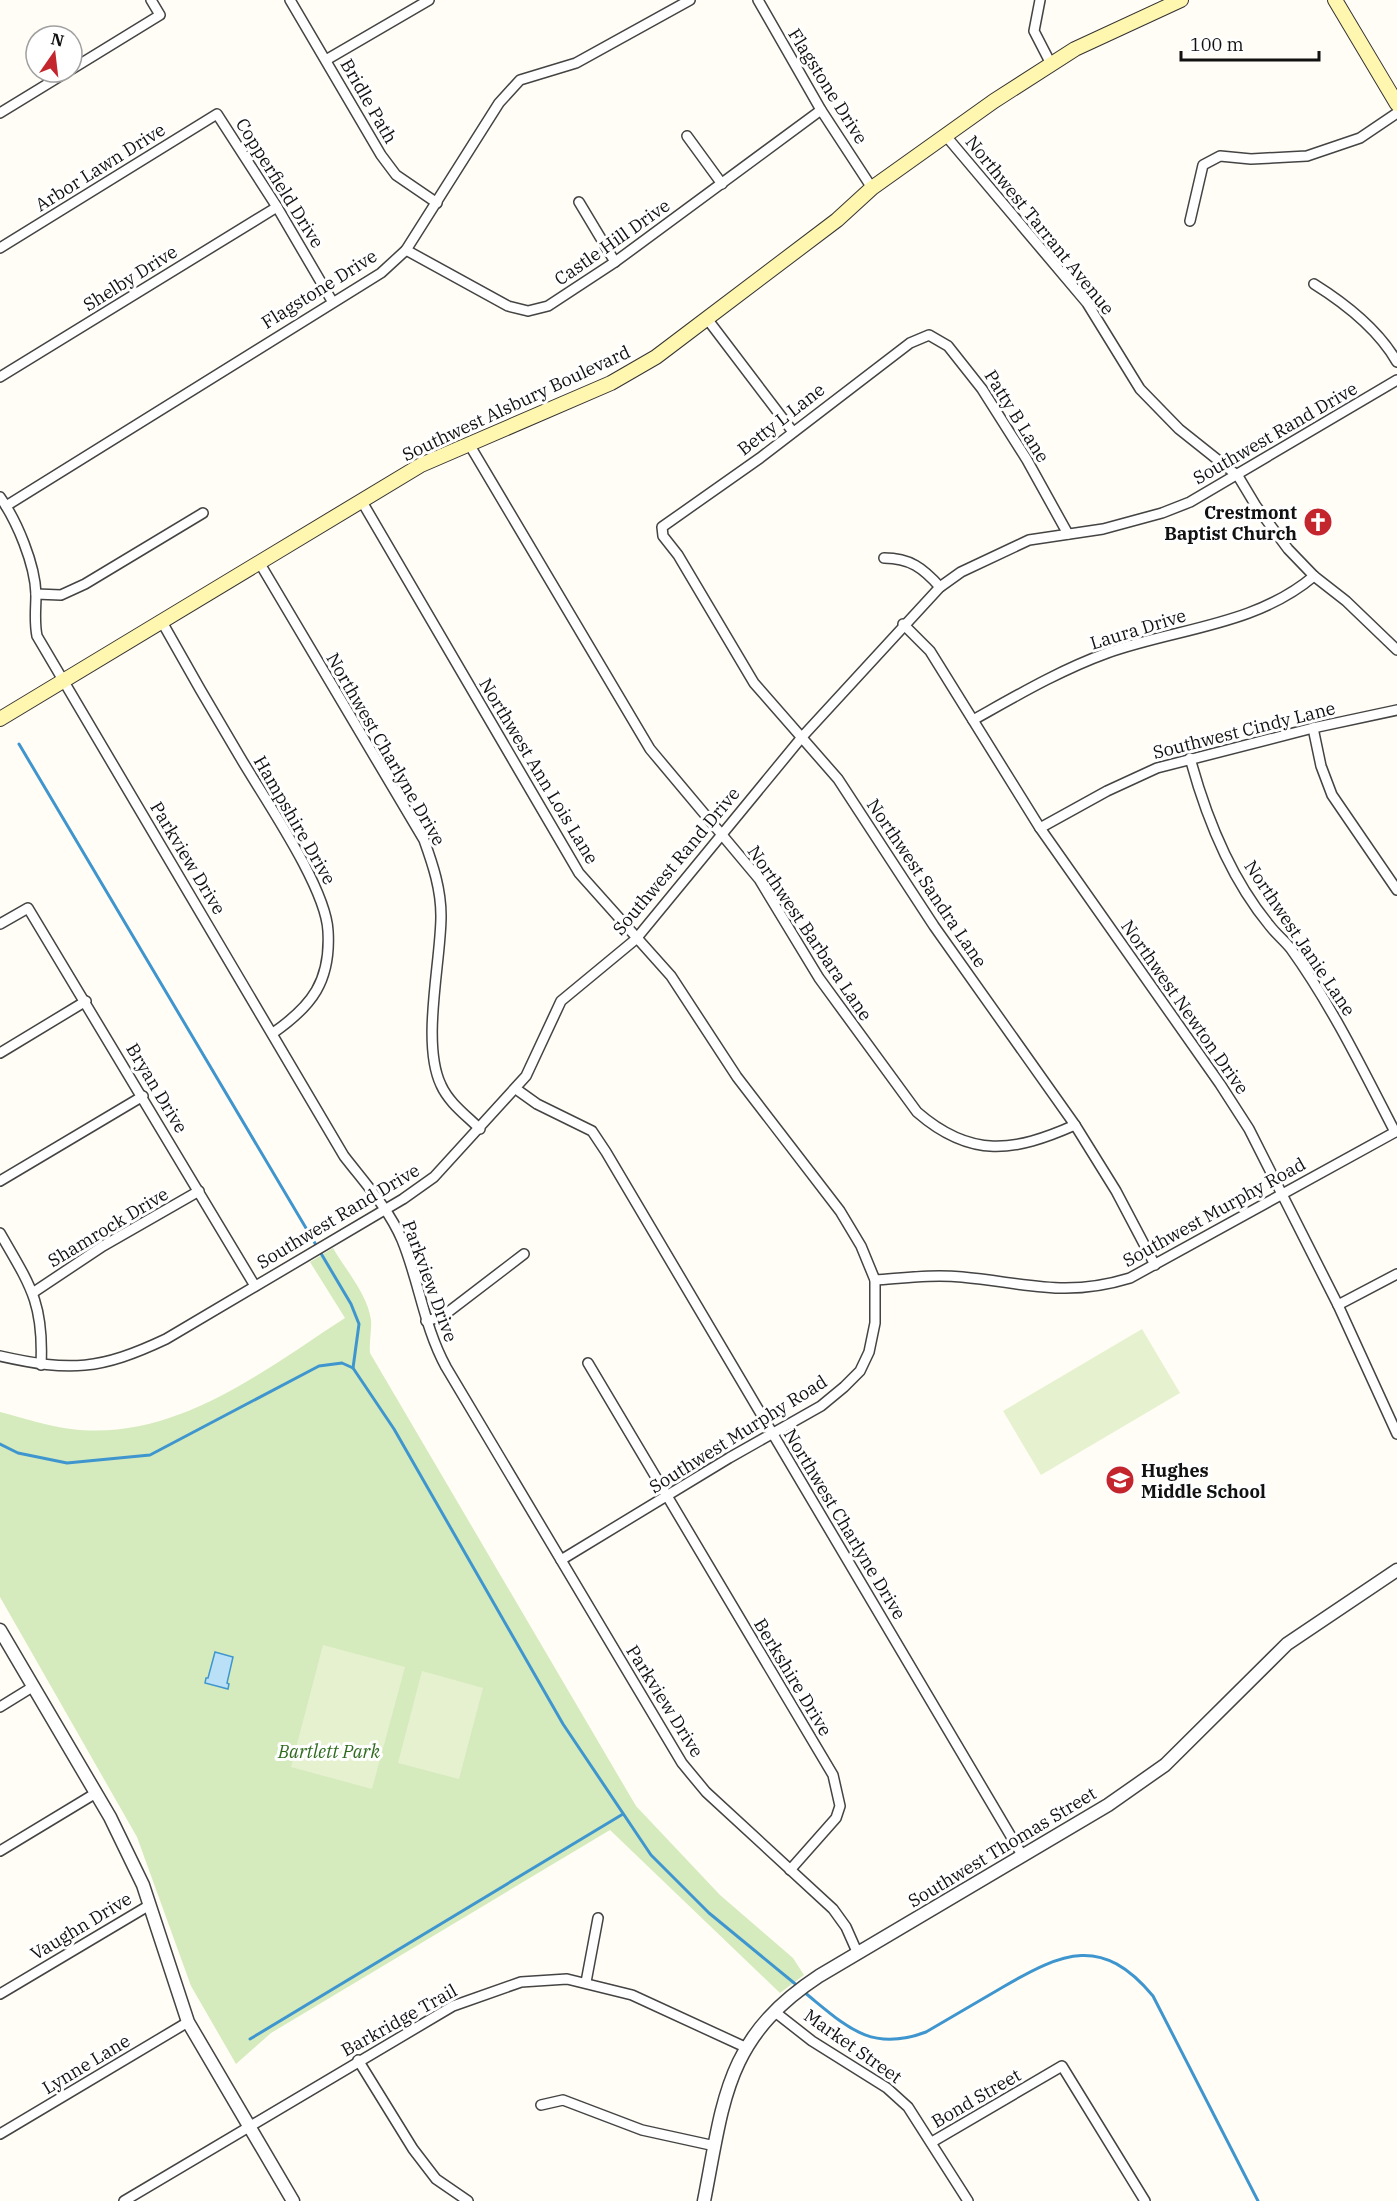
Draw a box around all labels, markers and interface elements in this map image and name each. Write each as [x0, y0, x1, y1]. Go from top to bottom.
north arrow [24, 24, 84, 84]
street label: Flagstone Drive [783, 24, 873, 148]
scale bar [1181, 24, 1319, 62]
text: N [49, 28, 66, 51]
text: 100 m [1190, 33, 1244, 56]
street label: Bridle Path [336, 55, 402, 147]
street label: Copperfield Drive [231, 114, 329, 252]
street label: Arbor Lawn Drive [31, 118, 169, 216]
street label: Northwest Tarrant Avenue [961, 131, 1119, 319]
street label: Castle Hill Drive [550, 194, 674, 290]
street label: Shelby Drive [79, 240, 181, 316]
street label: Flagstone Drive [257, 244, 381, 334]
street label: Southwest Alsbury Boulevard [398, 340, 634, 466]
street label: Patty B Lane [979, 365, 1055, 467]
street label: Southwest Rand Drive [1189, 377, 1361, 489]
street label: Betty L Lane [733, 378, 829, 460]
place label: Crestmont Baptist Church [1164, 501, 1297, 545]
church icon: Crestmont Baptist Church [1302, 506, 1334, 538]
street label: Laura Drive [1087, 604, 1189, 654]
street label: Northwest Charlyne Drive [321, 649, 451, 849]
street label: Northwest Ann Lois Lane [474, 674, 604, 868]
street label: Southwest Cindy Lane [1150, 696, 1338, 764]
street label: Hampshire Drive [249, 751, 341, 889]
street label: Southwest Rand Drive [607, 782, 745, 940]
street label: Northwest Sandra Lane [862, 794, 992, 972]
street label: Parkview Drive [145, 797, 231, 919]
street label: Northwest Barbara Lane [743, 841, 877, 1025]
street label: Northwest Janie Lane [1239, 856, 1361, 1020]
street label: Northwest Newton Drive [1116, 915, 1254, 1099]
street label: Bryan Drive [121, 1039, 193, 1137]
street label: Southwest Murphy Road [1119, 1152, 1310, 1272]
street label: Southwest Rand Drive [252, 1158, 424, 1274]
street label: Shamrock Drive [44, 1182, 172, 1272]
street label: Parkview Drive [397, 1217, 463, 1345]
street label: Southwest Murphy Road [645, 1370, 831, 1498]
street label: Northwest Charlyne Drive [779, 1424, 911, 1624]
place label: Hughes Middle School [1141, 1459, 1266, 1503]
school or university icon: Hughes Middle School [1104, 1464, 1136, 1496]
street label: Berkshire Drive [749, 1614, 837, 1740]
street label: Parkview Drive [621, 1641, 709, 1761]
park label: Bartlett Park [277, 1740, 380, 1763]
street label: Southwest Thomas Street [904, 1782, 1100, 1912]
street label: Vaughn Drive [26, 1887, 136, 1965]
street label: Barkridge Trail [337, 1979, 461, 2061]
street label: Market Street [800, 2004, 906, 2088]
street label: Lynne Lane [38, 2029, 134, 2099]
street label: Bond Street [927, 2063, 1025, 2133]

